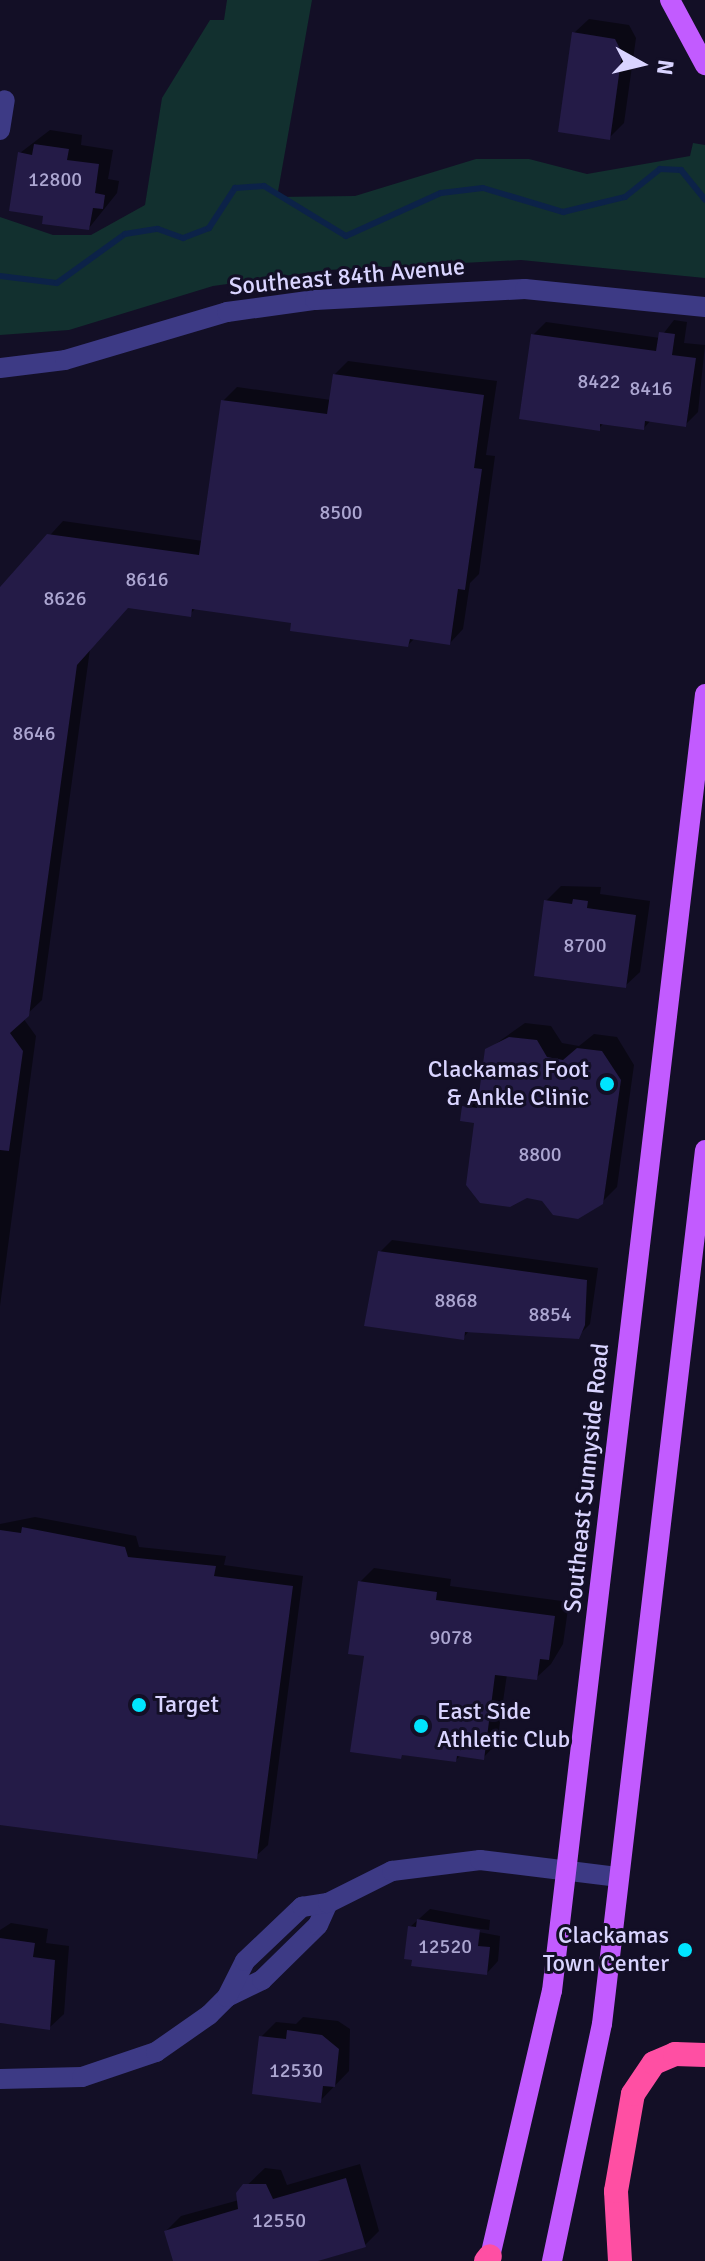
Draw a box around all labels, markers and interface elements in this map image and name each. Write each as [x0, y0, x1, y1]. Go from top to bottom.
north arrow [601, 24, 681, 104]
text: N [651, 58, 680, 77]
house number: 12800 [28, 167, 82, 191]
street label: Southeast 84th Avenue [228, 252, 466, 302]
house number: 8422 [577, 369, 621, 393]
house number: 8416 [629, 376, 673, 400]
house number: 8500 [319, 500, 363, 524]
house number: 8616 [125, 567, 169, 591]
house number: 8626 [43, 586, 87, 610]
house number: 8646 [12, 721, 56, 745]
house number: 8700 [563, 933, 607, 957]
place label: Clackamas Foot & Ankle Clinic [428, 1056, 589, 1112]
marker: Clackamas Foot & Ankle Clinic [596, 1073, 618, 1095]
house number: 8800 [518, 1142, 562, 1166]
house number: 8868 [434, 1288, 478, 1312]
house number: 8854 [528, 1302, 572, 1326]
street label: Southeast Sunnyside Road [559, 1342, 615, 1614]
house number: 9078 [429, 1625, 473, 1649]
place label: Target [155, 1691, 219, 1719]
marker: Target [130, 1696, 148, 1714]
place label: East Side Athletic Club [437, 1698, 570, 1754]
marker: East Side Athletic Club [412, 1717, 430, 1735]
place label: Clackamas Town Center [543, 1922, 669, 1978]
house number: 12520 [418, 1934, 472, 1958]
marker: Clackamas Town Center [676, 1941, 694, 1959]
house number: 12530 [269, 2058, 323, 2082]
house number: 12550 [252, 2208, 306, 2232]

